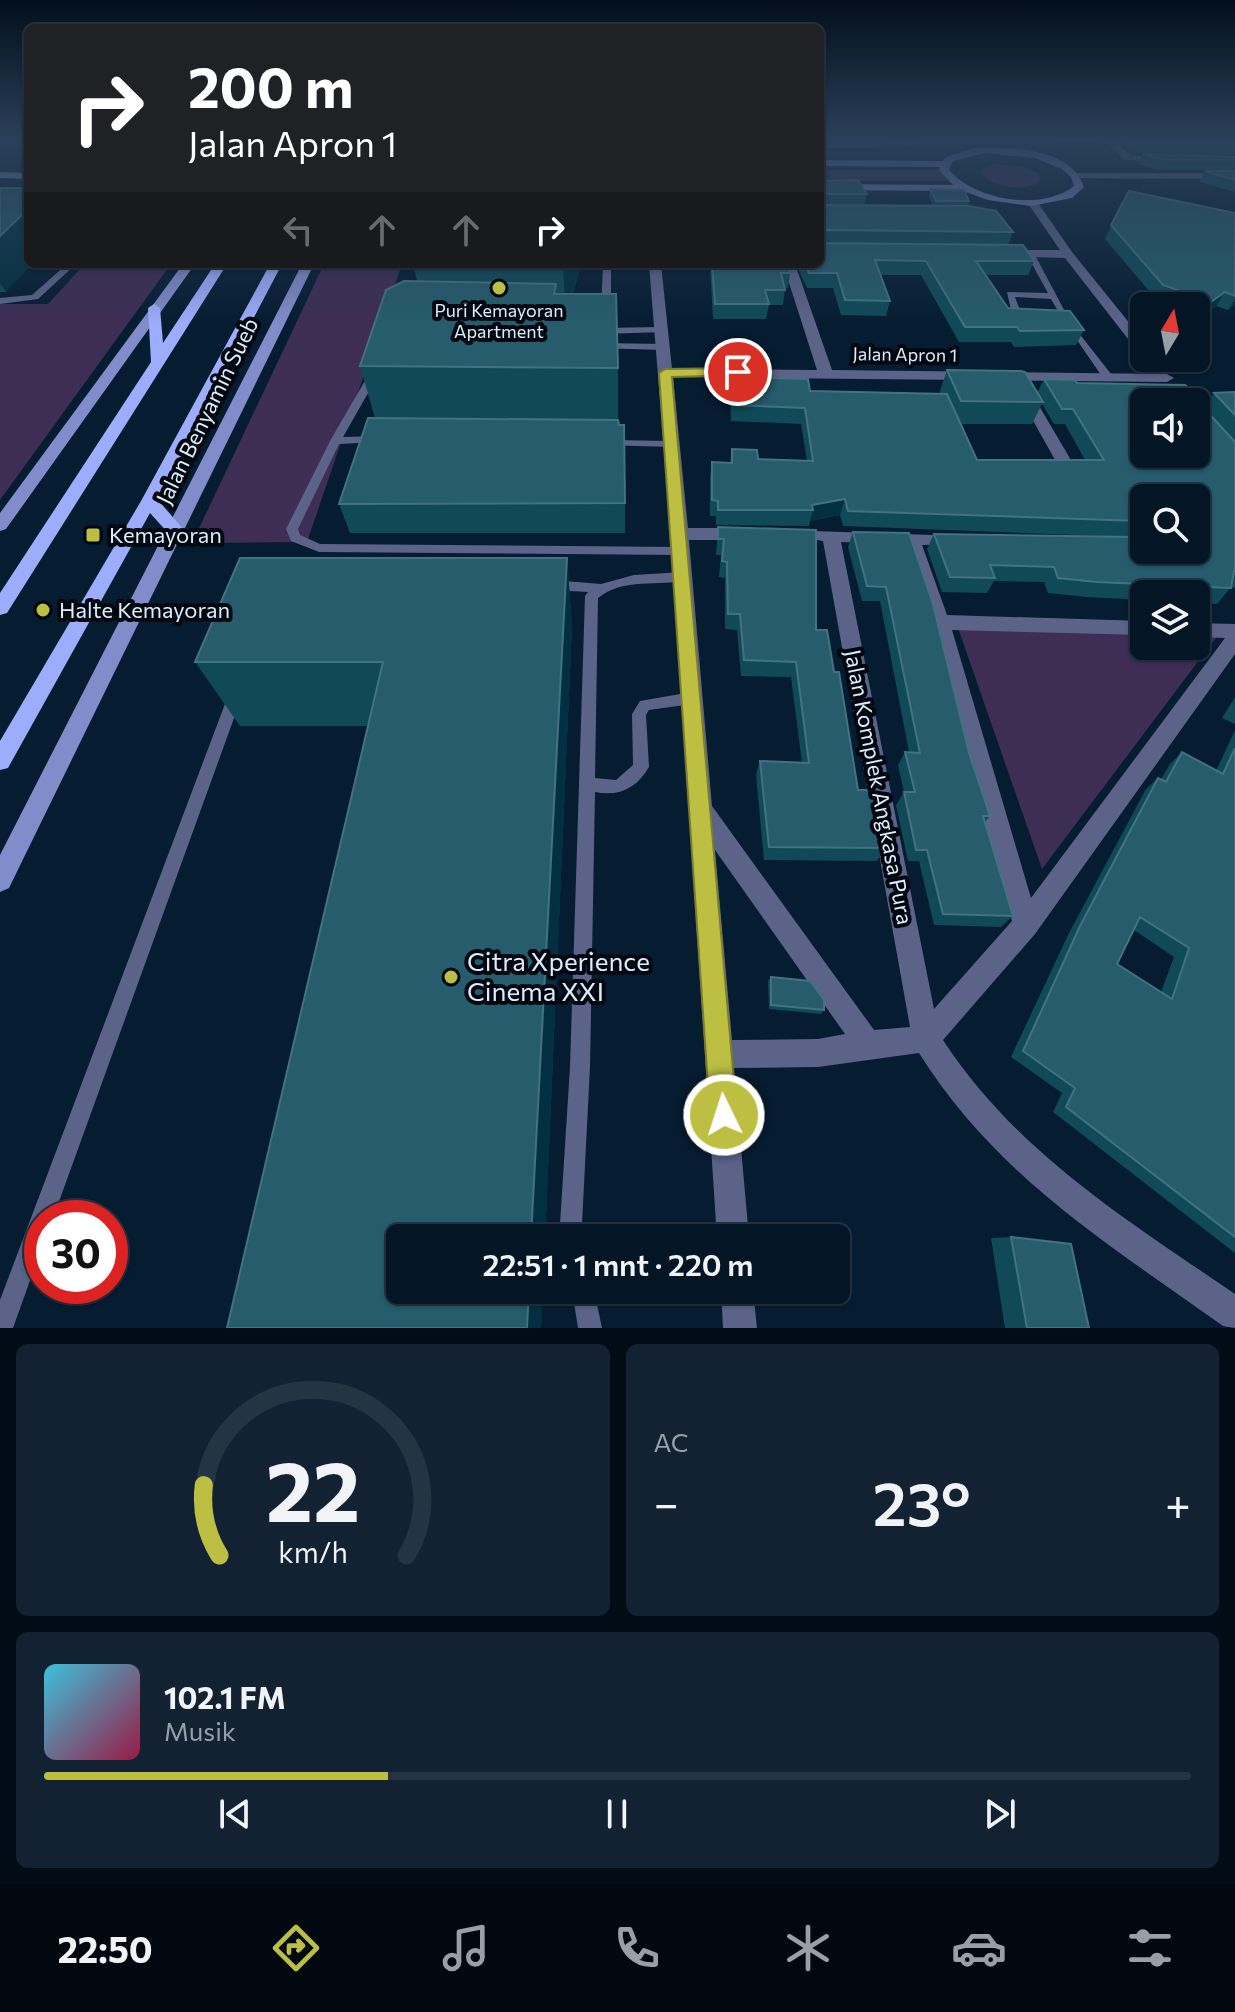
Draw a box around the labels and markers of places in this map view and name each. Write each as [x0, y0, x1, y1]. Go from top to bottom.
marker: Puri Kemayoran Apartment [490, 279, 508, 297]
place label: Puri Kemayoran Apartment [435, 299, 563, 342]
pin [704, 338, 772, 406]
place label: Kemayoran [109, 521, 222, 548]
marker: Kemayoran [84, 526, 102, 544]
place label: Halte Kemayoran [59, 596, 230, 623]
marker: Halte Kemayoran [34, 601, 52, 619]
place label: Citra Xperience Cinema XXI [467, 945, 650, 1006]
marker: Citra Xperience Cinema XXI [442, 968, 460, 986]

